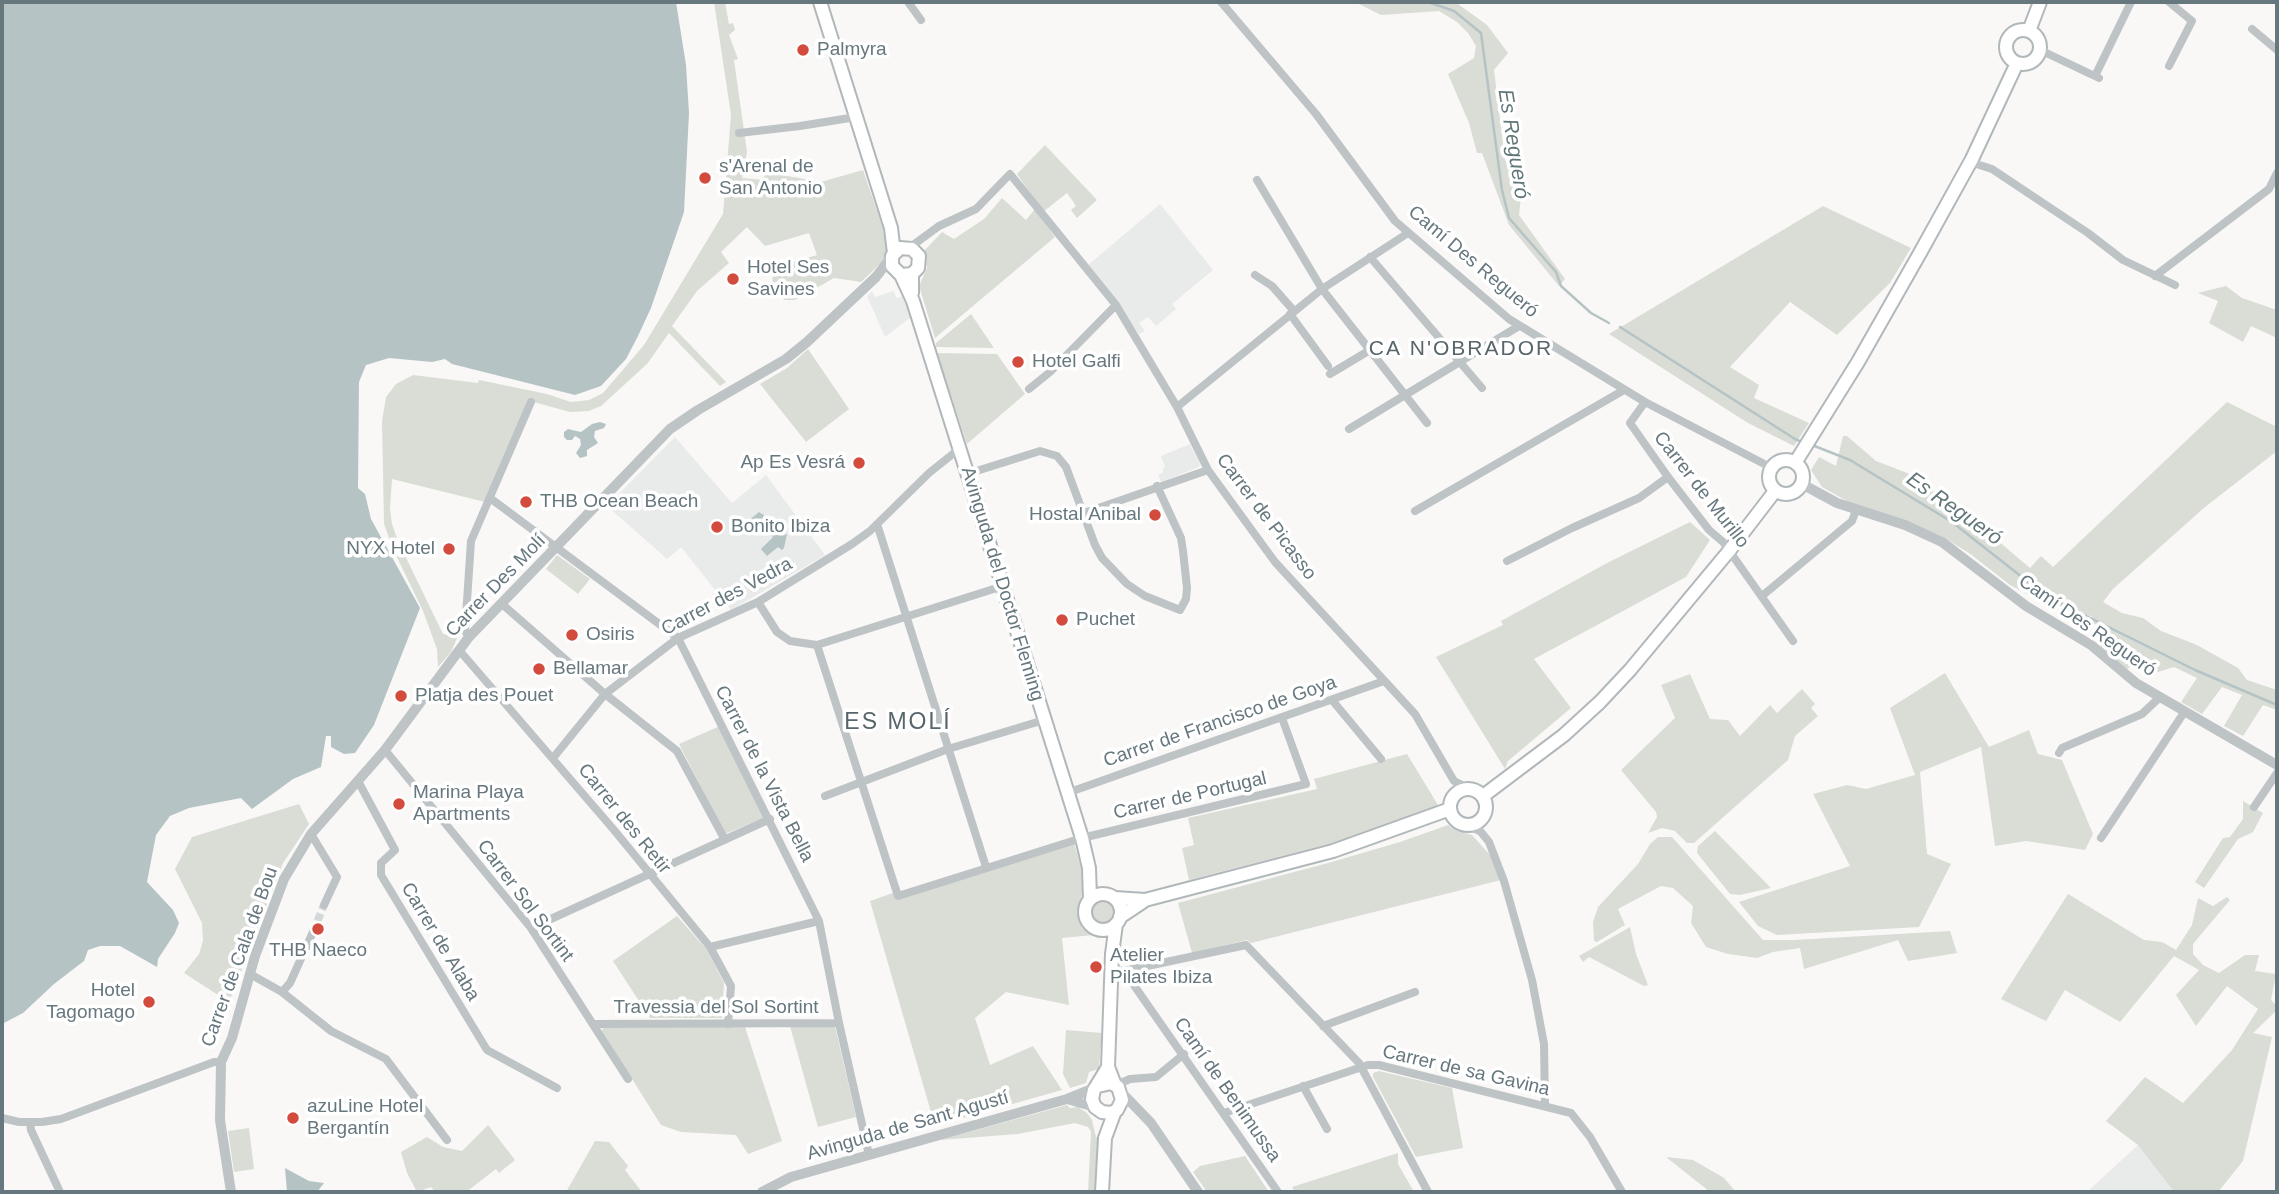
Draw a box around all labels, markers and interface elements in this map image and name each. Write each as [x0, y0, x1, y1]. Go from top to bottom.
place label: Palmyra [817, 39, 887, 61]
marker: Palmyra [795, 42, 811, 58]
water label: Es Regueró [1492, 87, 1534, 201]
place label: s'Arenal de San Antonio [719, 156, 823, 200]
marker: s'Arenal de San Antonio [697, 170, 713, 186]
street label: Camí Des Regueró [1403, 201, 1543, 323]
place label: Hotel Ses Savines [747, 257, 829, 301]
marker: Hotel Ses Savines [725, 271, 741, 287]
district label: CA N'OBRADOR [1370, 336, 1552, 362]
place label: Hotel Galfi [1032, 351, 1121, 373]
marker: Hotel Galfi [1010, 354, 1026, 370]
street label: Carrer de Murillo [1648, 427, 1754, 553]
street label: Carrer de Picasso [1211, 449, 1321, 585]
place label: Ap Es Vesrá [740, 452, 845, 474]
marker: Ap Es Vesrá [851, 455, 867, 471]
street label: Avinguda del Doctor Fleming [955, 464, 1049, 704]
water label: Es Regueró [1901, 467, 2007, 551]
place label: THB Ocean Beach [540, 491, 698, 513]
marker: THB Ocean Beach [518, 494, 534, 510]
place label: Hostal Anibal [1029, 504, 1141, 526]
marker: Hostal Anibal [1147, 507, 1163, 523]
place label: Bonito Ibiza [731, 516, 830, 538]
marker: Bonito Ibiza [709, 519, 725, 535]
street label: Carrer Des Molí [441, 530, 551, 642]
place label: NYX Hotel [346, 538, 435, 560]
marker: NYX Hotel [441, 541, 457, 557]
street label: Carrer des Vedra [658, 553, 796, 641]
street label: Camí Des Regueró [2014, 570, 2160, 682]
place label: Puchet [1076, 609, 1135, 631]
marker: Puchet [1054, 612, 1070, 628]
place label: Osiris [586, 624, 635, 646]
marker: Osiris [564, 627, 580, 643]
place label: Bellamar [553, 658, 628, 680]
marker: Bellamar [531, 661, 547, 677]
street label: Carrer de Francisco de Goya [1100, 671, 1340, 773]
street label: Carrer de la Vista Bella [710, 682, 818, 866]
place label: Platja des Pouet [415, 685, 553, 707]
marker: Platja des Pouet [393, 688, 409, 704]
district label: ES MOLÍ [845, 709, 951, 737]
street label: Carrer des Retir [573, 759, 675, 879]
street label: Carrer de Portugal [1111, 767, 1269, 825]
place label: Marina Playa Apartments [413, 782, 524, 826]
marker: Marina Playa Apartments [391, 796, 407, 812]
street label: Carrer Sol Sortint [472, 836, 578, 966]
street label: Carrer de Cala de Bou [197, 864, 283, 1050]
street label: Carrer de Alaba [396, 879, 484, 1005]
marker: THB Naeco [310, 921, 326, 937]
place label: THB Naeco [269, 940, 367, 962]
place label: Atelier Pilates Ibiza [1110, 945, 1212, 989]
marker: Atelier Pilates Ibiza [1088, 959, 1104, 975]
place label: Hotel Tagomago [46, 980, 135, 1024]
marker: Hotel Tagomago [141, 994, 157, 1010]
street label: Travessia del Sol Sortint [613, 997, 819, 1019]
street label: Camí de Benimussa [1169, 1013, 1285, 1167]
street label: Carrer de sa Gavina [1380, 1041, 1552, 1101]
street label: Avinguda de Sant Agustí [804, 1086, 1012, 1166]
place label: azuLine Hotel Bergantín [307, 1096, 423, 1140]
marker: azuLine Hotel Bergantín [285, 1110, 301, 1126]

